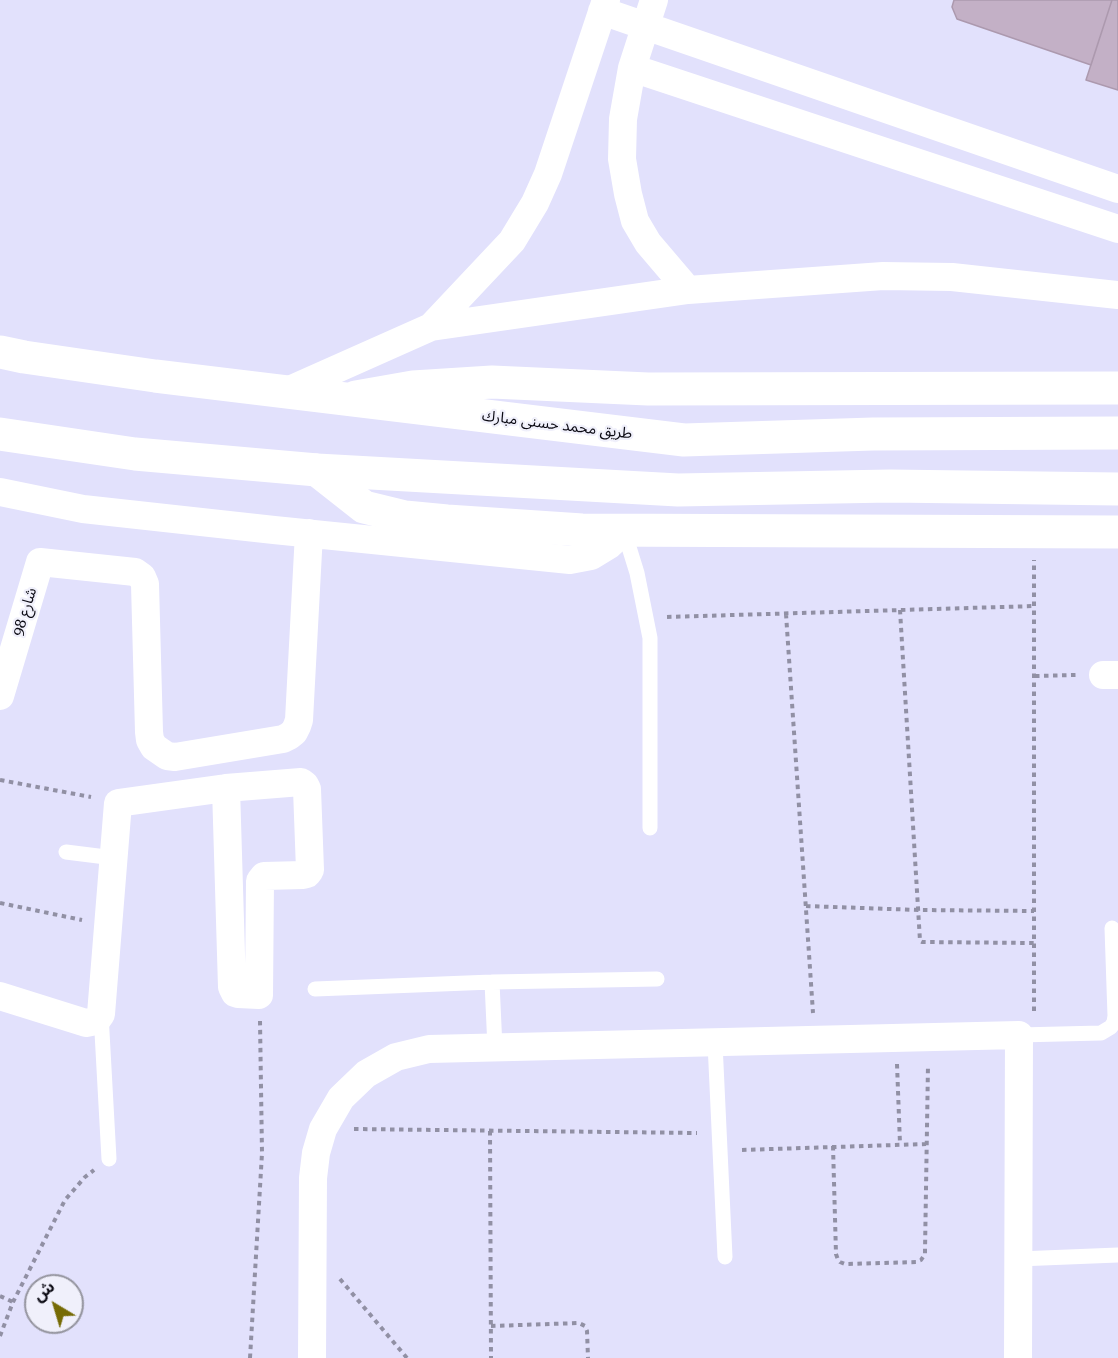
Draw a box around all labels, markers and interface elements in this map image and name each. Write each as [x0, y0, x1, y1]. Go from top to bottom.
street label: طريق محمد حسنى مبارك [481, 407, 633, 443]
street label: شارع 98 [9, 586, 41, 638]
north arrow [24, 1274, 84, 1334]
text: ش [29, 1277, 58, 1305]

